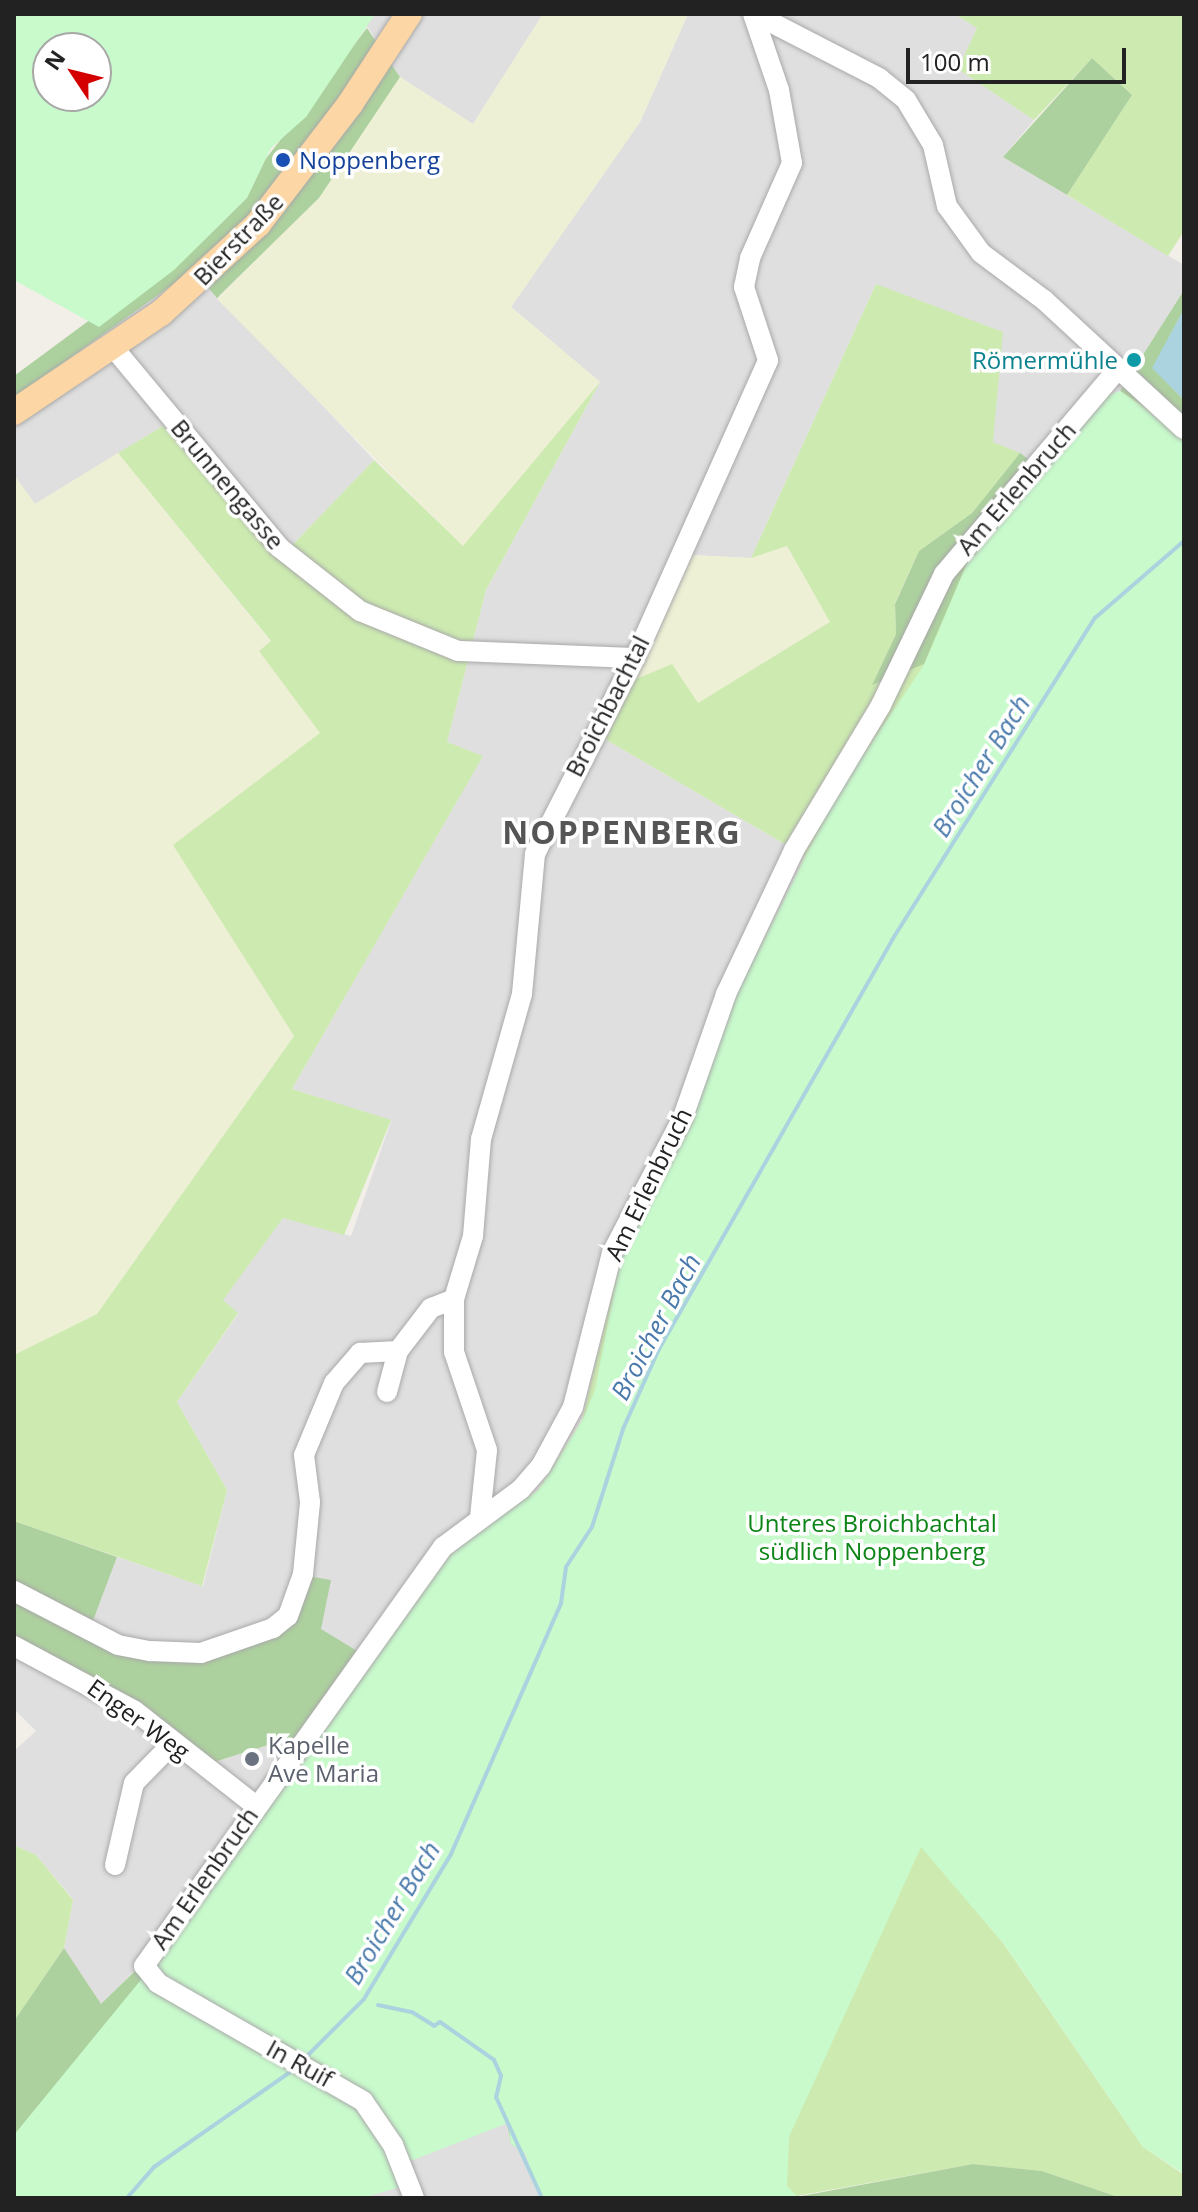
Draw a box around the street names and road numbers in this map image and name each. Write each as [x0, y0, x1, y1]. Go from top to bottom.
street label: Bierstraße [187, 187, 289, 291]
street label: Brunnengasse [165, 413, 291, 555]
street label: Am Erlenbruch [951, 416, 1081, 560]
street label: Broichbachtal [559, 631, 655, 781]
street label: Am Erlenbruch [599, 1103, 697, 1265]
street label: Enger Weg [82, 1672, 196, 1766]
street label: Am Erlenbruch [144, 1802, 264, 1954]
street label: In Ruif [262, 2033, 338, 2093]

